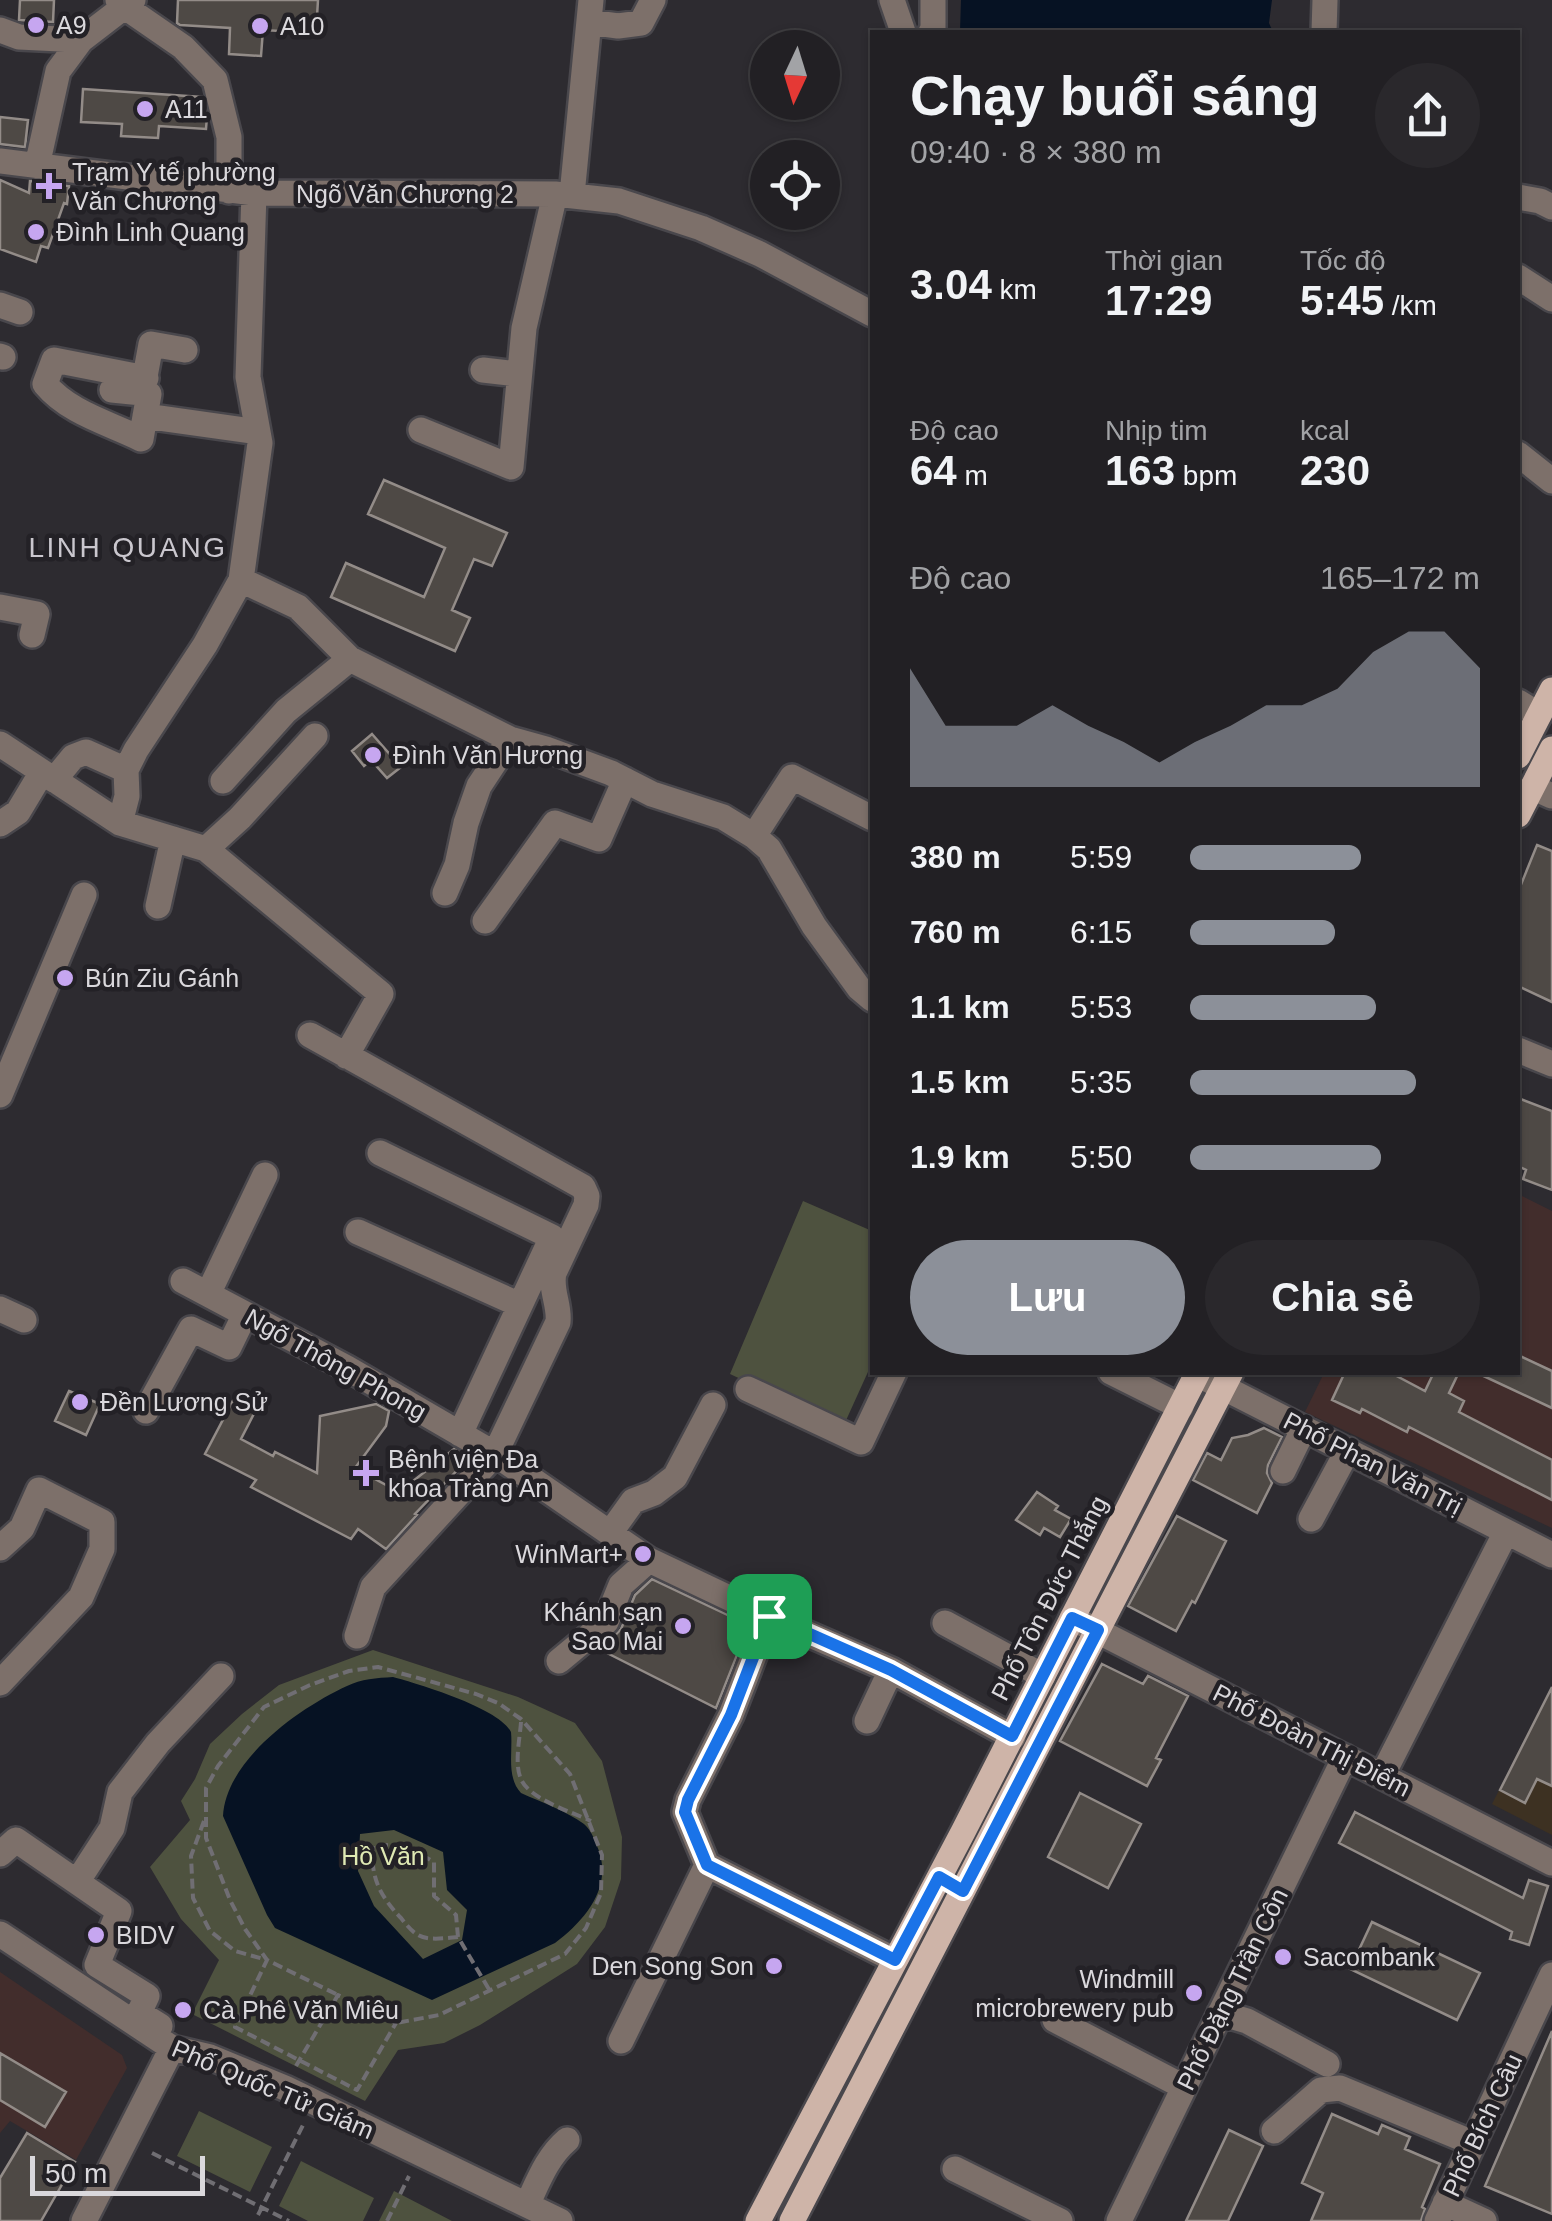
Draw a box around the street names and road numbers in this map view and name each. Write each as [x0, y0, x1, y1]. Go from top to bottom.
street label: Ngõ Văn Chương 2 [296, 180, 514, 208]
street label: Ngõ Thông Phong [241, 1303, 431, 1425]
street label: Phố Phan Văn Trị [1279, 1406, 1467, 1520]
street label: Phố Tôn Đức Thắng [985, 1491, 1113, 1705]
street label: Phố Đoàn Thị Điểm [1209, 1678, 1415, 1802]
street label: Phố Đặng Trần Côn [1171, 1884, 1293, 2094]
street label: Phố Quốc Tử Giám [168, 2034, 378, 2144]
street label: Phố Bích Câu [1437, 2049, 1527, 2201]

